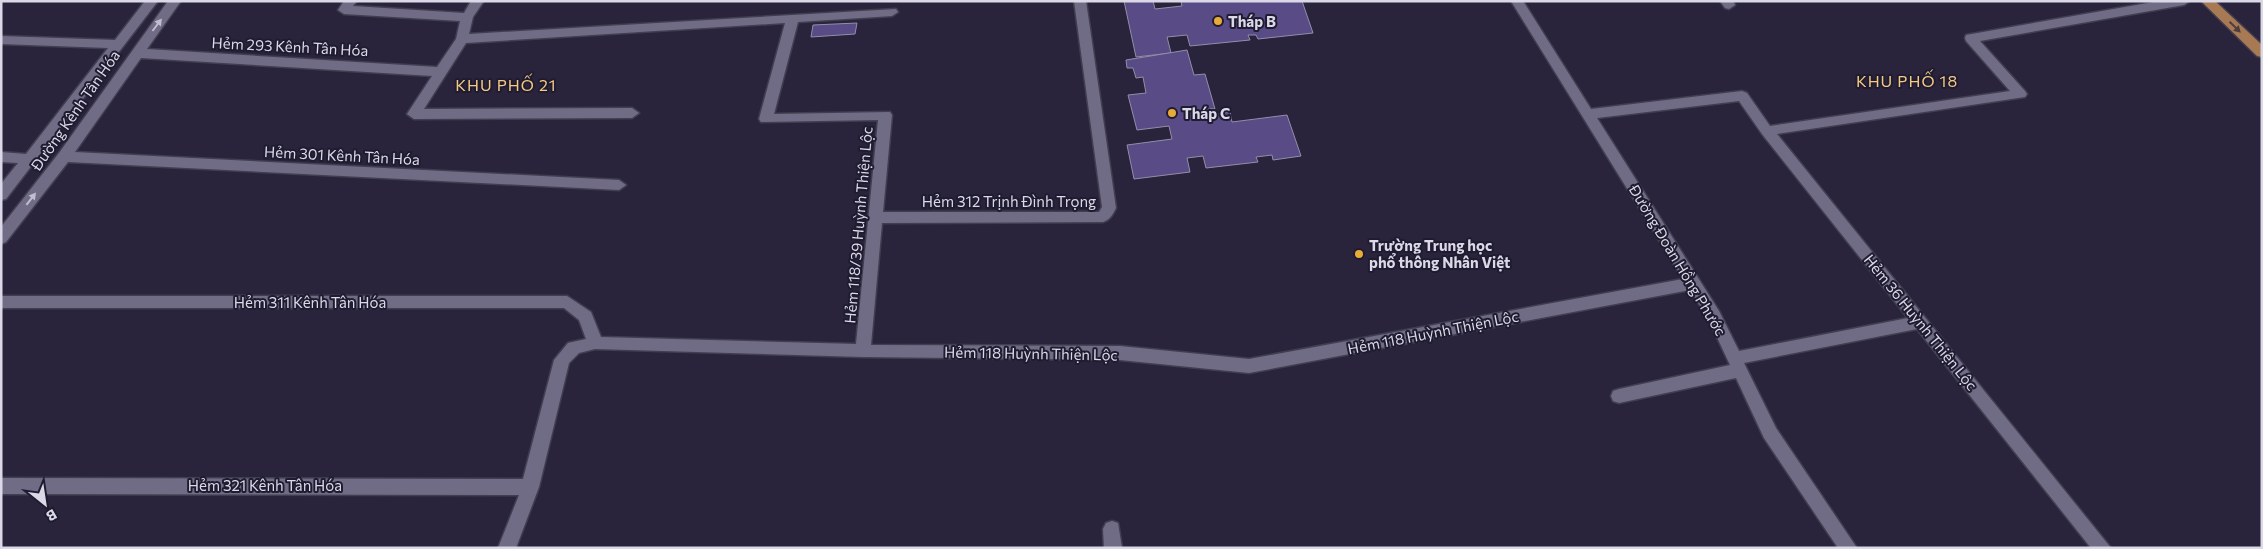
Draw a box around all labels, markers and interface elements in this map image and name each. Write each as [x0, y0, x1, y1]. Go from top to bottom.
place label: Tháp B [1228, 12, 1276, 30]
marker: Tháp B [1212, 15, 1224, 27]
one-way arrow [152, 18, 162, 32]
one-way arrow [2228, 21, 2240, 33]
street label: Hẻm 293 Kênh Tân Hóa [211, 33, 369, 59]
street label: Đường Kênh Tân Hóa [26, 46, 123, 174]
district label: KHU PHỐ 18 [1856, 69, 1958, 90]
district label: KHU PHỐ 21 [455, 73, 557, 94]
place label: Tháp C [1182, 104, 1230, 122]
marker: Tháp C [1166, 107, 1178, 119]
street label: Hẻm 118/39 Huỳnh Thiện Lộc [840, 126, 876, 324]
street label: Hẻm 301 Kênh Tân Hóa [264, 142, 420, 168]
street label: Đường Đoàn Hồng Phước [1625, 180, 1730, 339]
one-way arrow [26, 192, 36, 206]
street label: Hẻm 312 Trịnh Đình Trọng [922, 192, 1096, 210]
place label: Trường Trung học phổ thông Nhân Việt [1369, 236, 1510, 272]
marker: Trường Trung học phổ thông Nhân Việt [1353, 248, 1365, 260]
street label: Hẻm 36 Huỳnh Thiện Lộc [1861, 250, 1981, 394]
street label: Hẻm 311 Kênh Tân Hóa [234, 293, 386, 311]
street label: Hẻm 118 Huỳnh Thiện Lộc [1346, 307, 1520, 357]
street label: Hẻm 118 Huỳnh Thiện Lộc [944, 342, 1118, 364]
street label: Hẻm 321 Kênh Tân Hóa [188, 476, 342, 494]
north arrow [20, 479, 70, 529]
text: B [43, 506, 60, 525]

